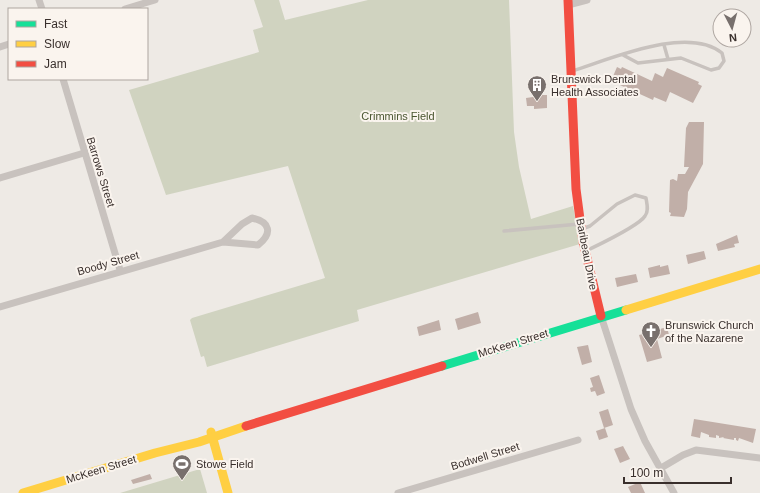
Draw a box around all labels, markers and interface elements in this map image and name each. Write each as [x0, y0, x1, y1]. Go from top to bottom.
legend [8, 8, 148, 80]
north arrow [712, 8, 752, 48]
text: Fast [44, 17, 68, 31]
text: N [728, 32, 738, 44]
text: Slow [44, 37, 70, 51]
text: Jam [44, 57, 67, 71]
place label: Brunswick Dental Health Associates [551, 73, 639, 98]
building icon: Brunswick Dental Health Associates [526, 74, 548, 102]
park label: Crimmins Field [361, 110, 435, 122]
street label: Barrows Street [85, 135, 117, 209]
street label: Baribeau Drive [574, 217, 600, 291]
street label: Boody Street [76, 248, 140, 278]
place label: Brunswick Church of the Nazarene [665, 319, 754, 344]
church icon: Brunswick Church of the Nazarene [640, 320, 662, 348]
street label: McKeen Street [476, 327, 550, 359]
street label: Bodwell Street [449, 440, 521, 472]
street label: McKeen Street [64, 453, 138, 485]
sports icon: Stowe Field [171, 453, 193, 481]
place label: Stowe Field [196, 458, 253, 470]
scale bar [624, 459, 731, 485]
text: 100 m [630, 466, 663, 480]

